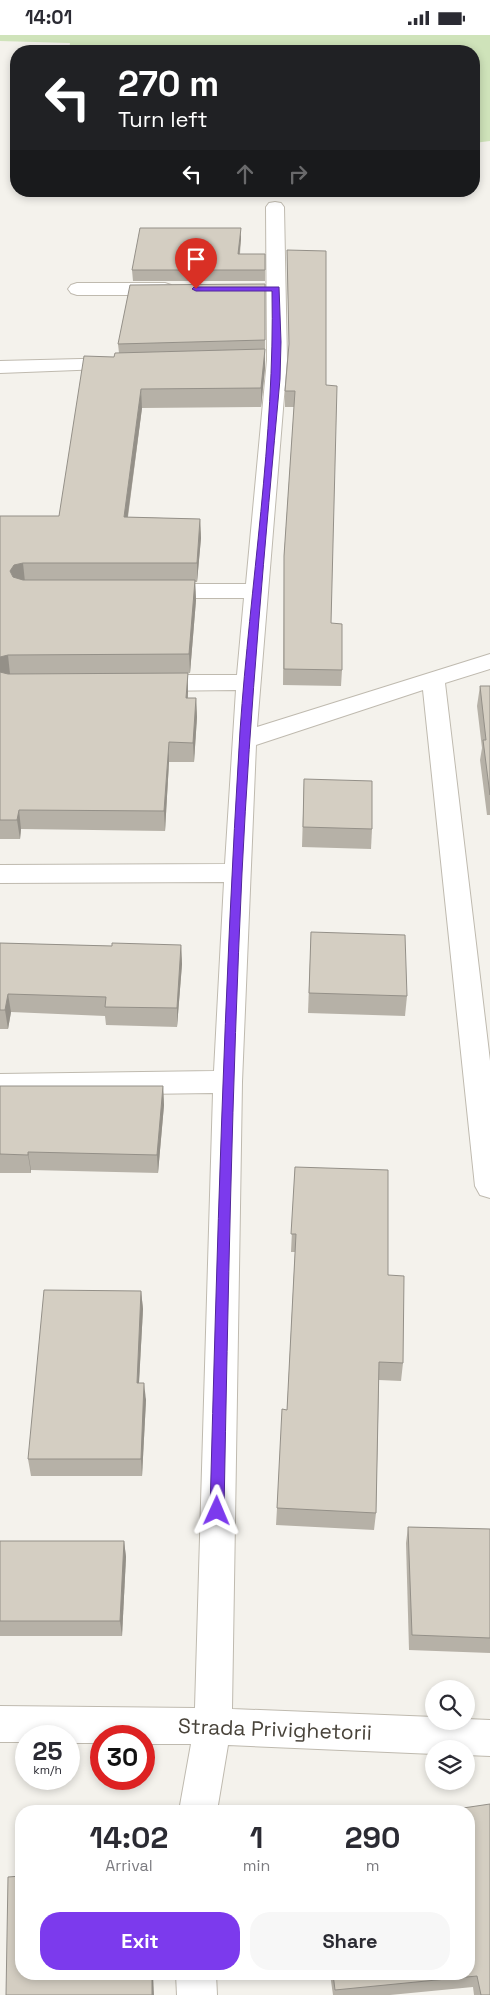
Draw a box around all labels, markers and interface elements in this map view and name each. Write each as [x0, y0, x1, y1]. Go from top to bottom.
text: 14:01 [25, 5, 72, 30]
text: 270 m [118, 62, 219, 106]
icon: left [35, 65, 100, 130]
text: Turn left [118, 105, 208, 133]
icon: left [178, 160, 206, 188]
icon: ahead [231, 160, 259, 188]
icon: right [284, 160, 312, 188]
pin [175, 238, 217, 289]
icon: arrive [182, 245, 210, 273]
position arrow [190, 1484, 242, 1536]
map controls [425, 1680, 475, 1790]
button: search [425, 1680, 475, 1730]
street label: Strada Privighetorii [178, 1712, 372, 1746]
speed limit sign: 30 [90, 1725, 155, 1790]
text: 25 [33, 1735, 62, 1767]
button: layers [425, 1740, 475, 1790]
text: km/h [33, 1762, 62, 1778]
text: 14:02 [89, 1818, 168, 1857]
text: 1 [250, 1818, 263, 1857]
text: 290 [345, 1818, 400, 1857]
text: Arrival [105, 1855, 153, 1876]
text: min [243, 1855, 270, 1876]
text: m [366, 1855, 380, 1876]
button: Exit [40, 1912, 240, 1970]
button: Share [250, 1912, 450, 1970]

